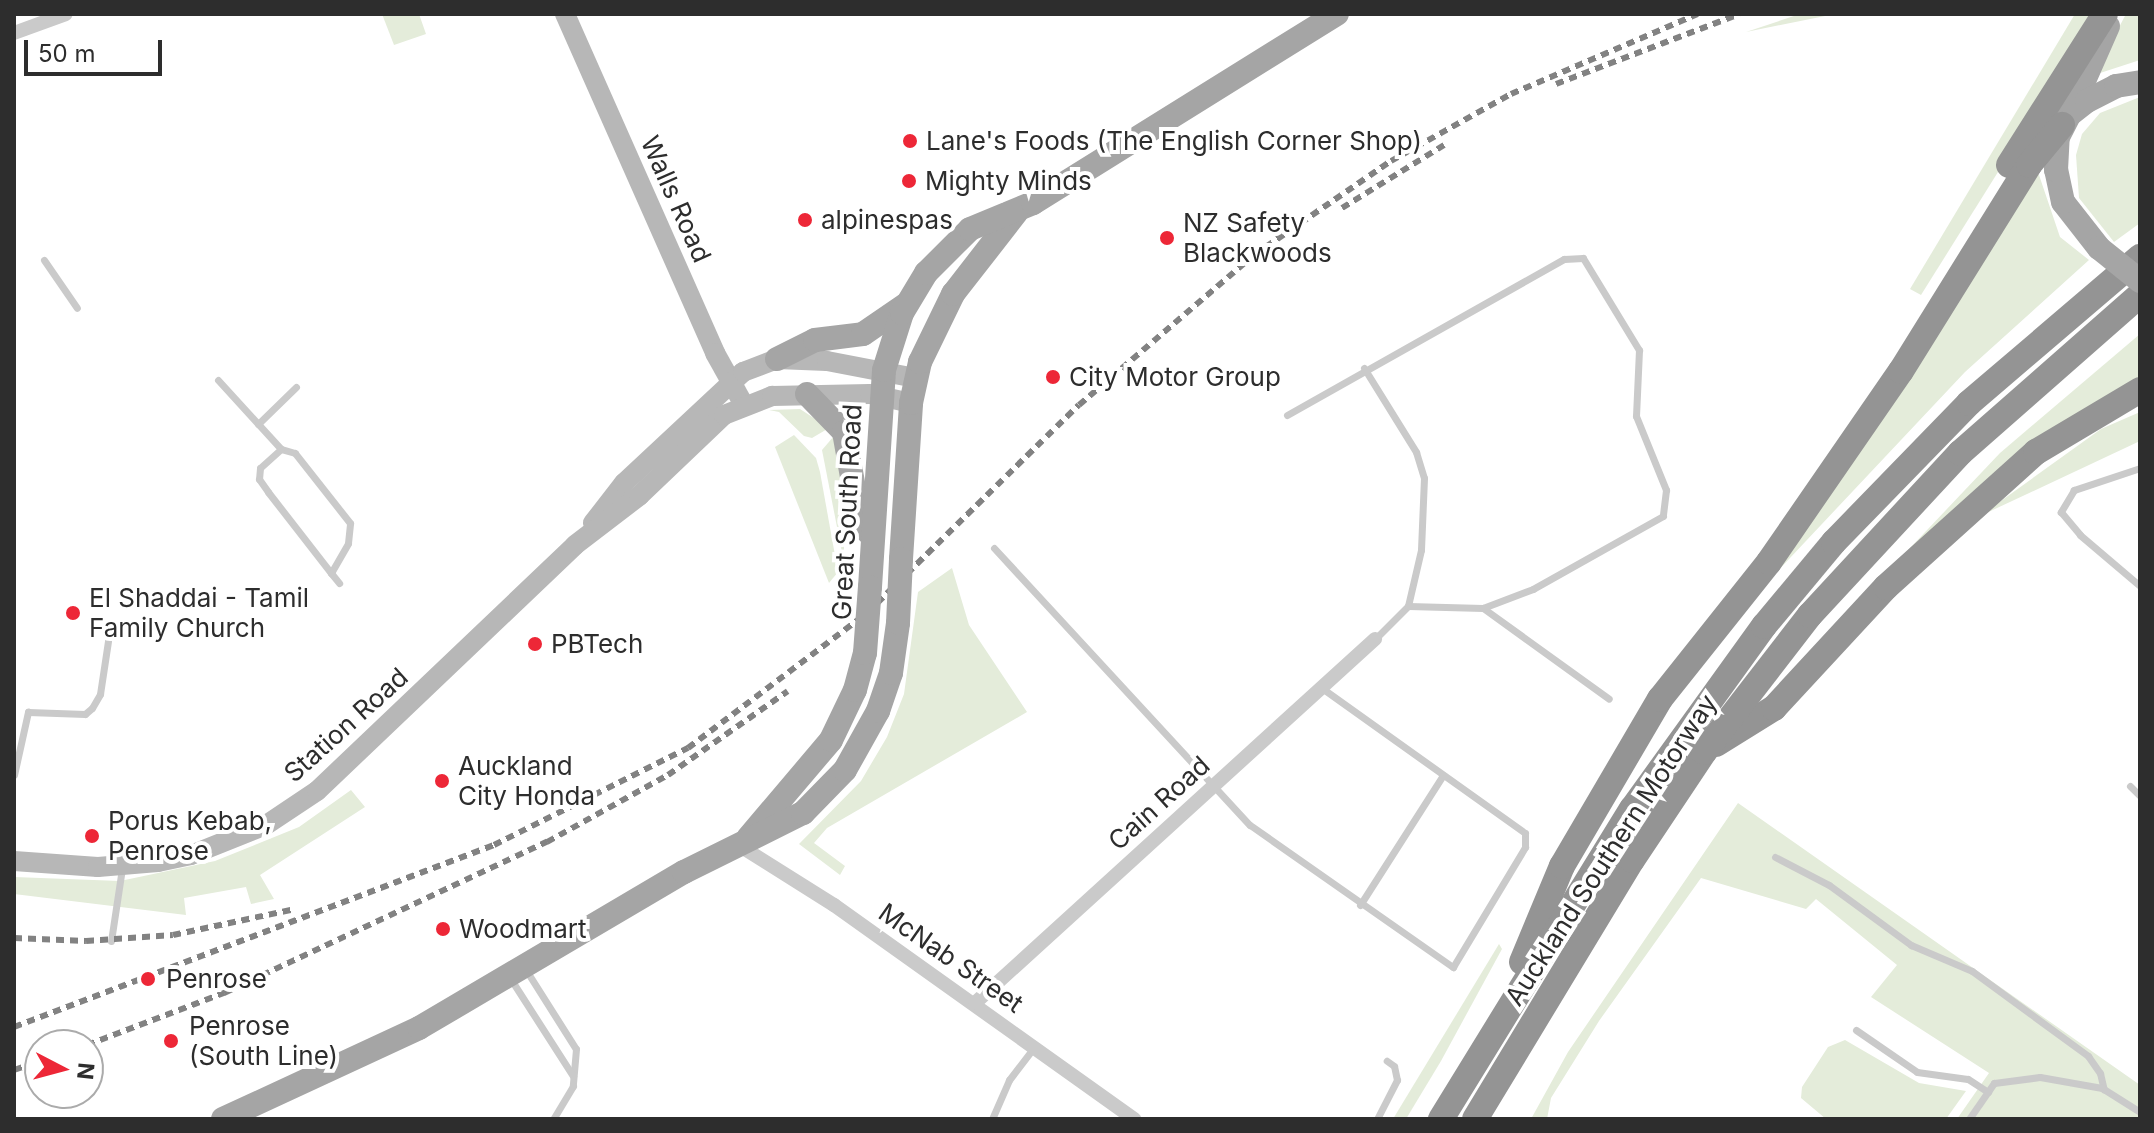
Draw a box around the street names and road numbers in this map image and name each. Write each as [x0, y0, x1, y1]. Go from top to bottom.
street label: Walls Road [634, 131, 718, 267]
street label: Great South Road [826, 403, 868, 621]
street label: Station Road [278, 661, 414, 789]
street label: Auckland Southern Motorway [1499, 689, 1723, 1011]
street label: Cain Road [1102, 749, 1216, 857]
street label: McNab Street [873, 897, 1029, 1019]

